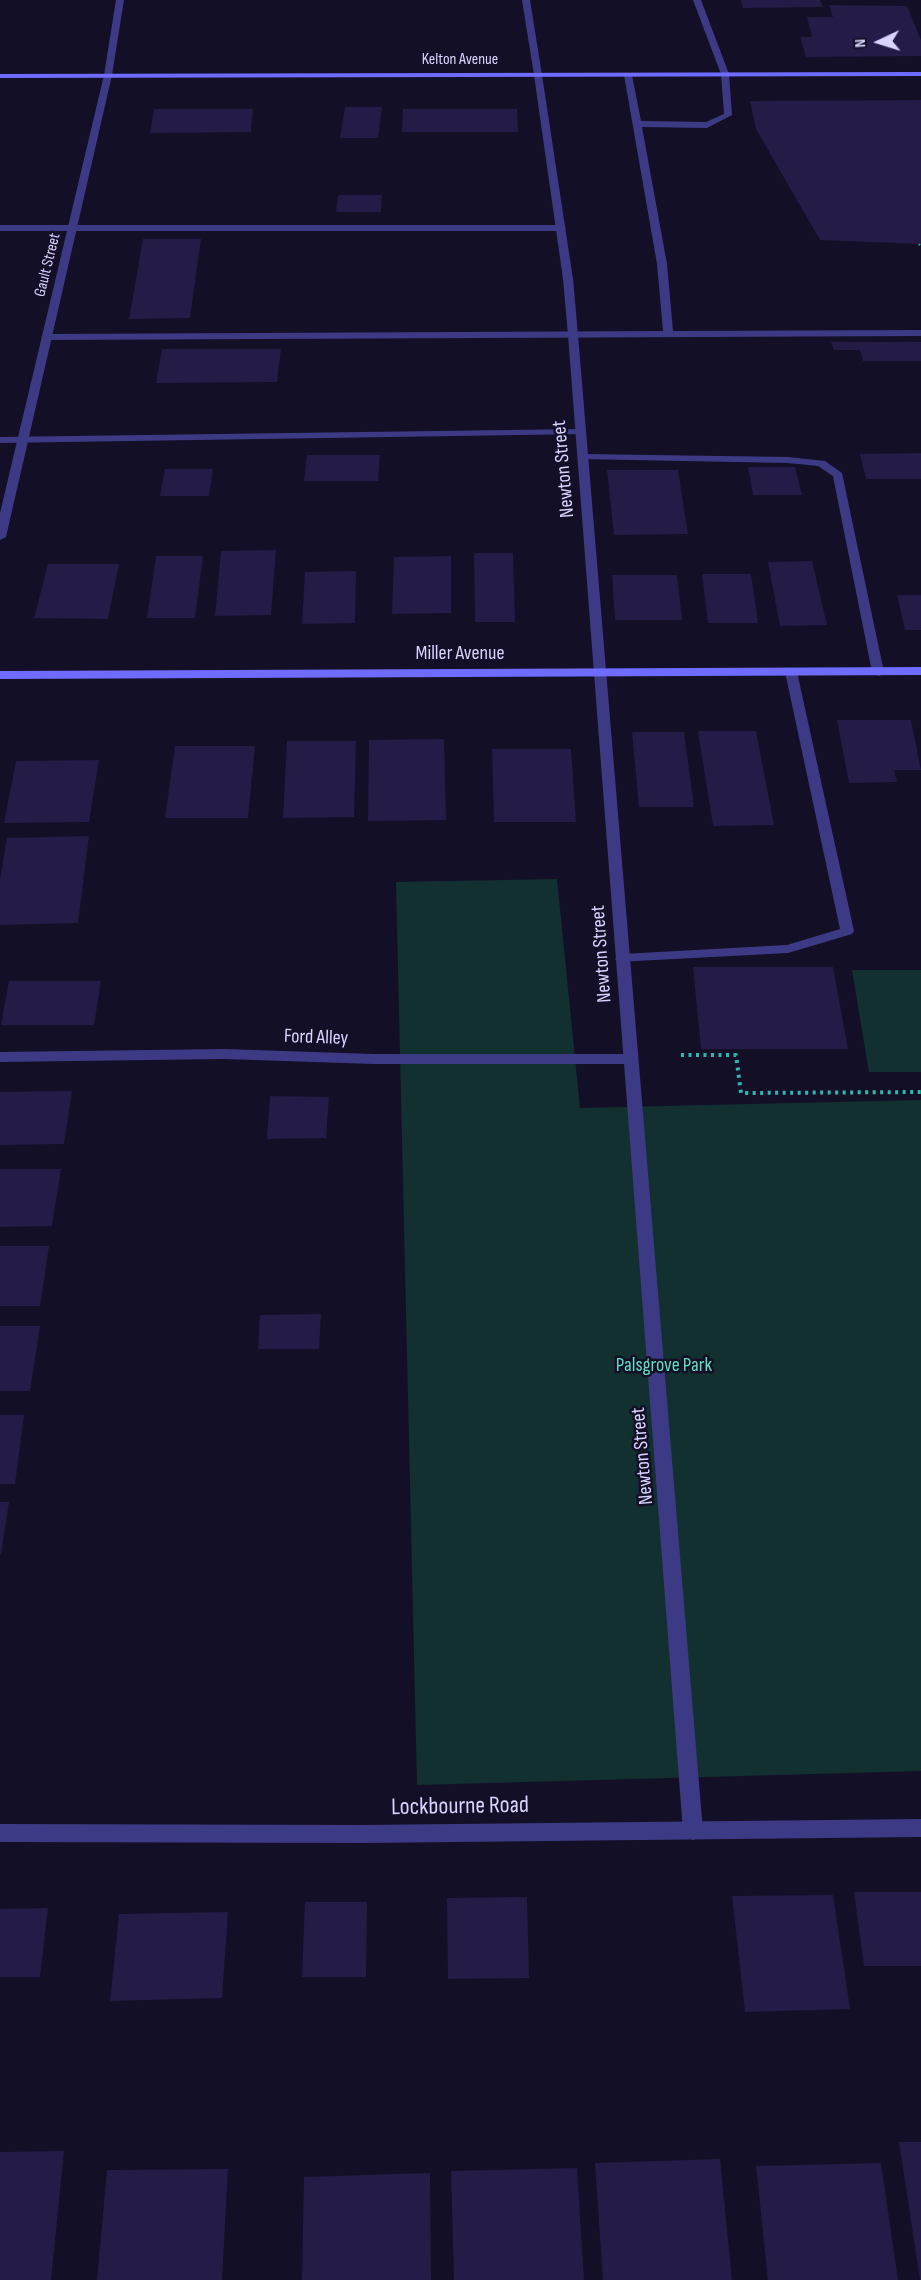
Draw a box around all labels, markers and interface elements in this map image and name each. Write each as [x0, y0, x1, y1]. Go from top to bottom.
north arrow [849, 12, 909, 72]
text: N [851, 38, 870, 48]
street label: Kelton Avenue [422, 50, 498, 70]
street label: Gault Street [31, 231, 65, 299]
street label: Newton Street [548, 419, 580, 519]
street label: Miller Avenue [416, 642, 504, 666]
street label: Newton Street [587, 905, 617, 1003]
street label: Ford Alley [283, 1025, 349, 1051]
park label: Palsgrove Park [616, 1354, 712, 1378]
street label: Newton Street [627, 1406, 659, 1506]
street label: Lockbourne Road [391, 1791, 529, 1823]

